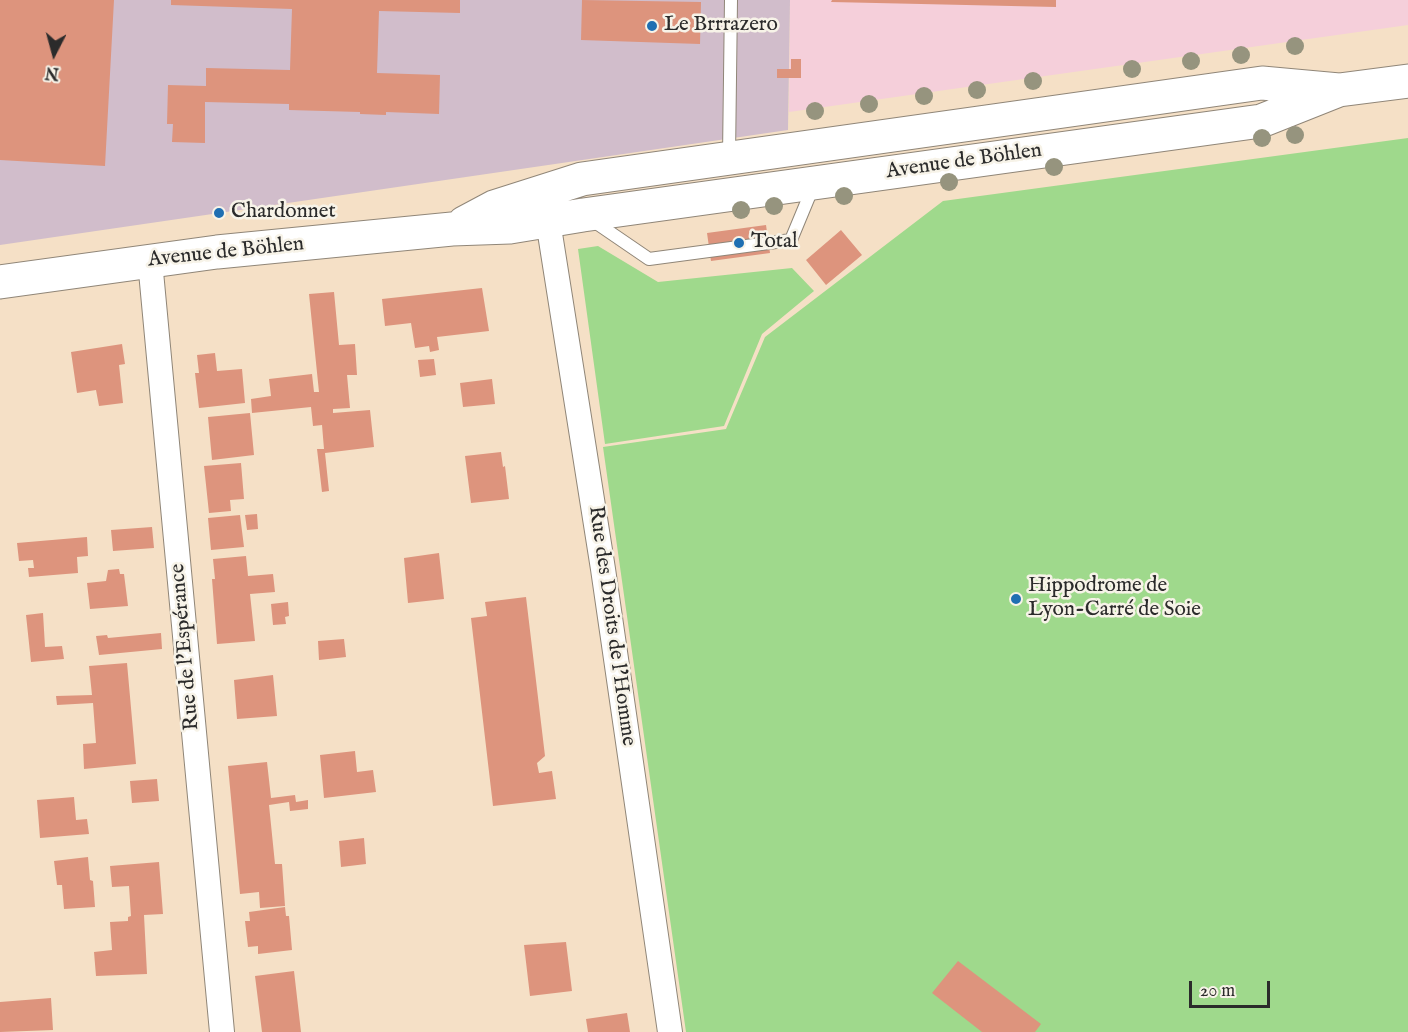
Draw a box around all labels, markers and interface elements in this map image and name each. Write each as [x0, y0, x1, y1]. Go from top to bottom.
place label: Le Brrrazero [664, 13, 778, 39]
marker: Le Brrrazero [645, 19, 659, 33]
north arrow [24, 24, 84, 84]
text: N [44, 61, 60, 83]
street label: Avenue de Böhlen [885, 139, 1043, 185]
place label: Chardonnet [231, 200, 336, 226]
marker: Chardonnet [212, 206, 226, 220]
place label: Total [751, 230, 798, 256]
street label: Avenue de Böhlen [147, 232, 305, 274]
marker: Total [732, 236, 746, 250]
street label: Rue des Droits de l'Homme [582, 504, 640, 748]
street label: Rue de l'Espérance [166, 562, 206, 732]
place label: Hippodrome de Lyon-Carré de Soie [1028, 574, 1201, 624]
marker: Hippodrome de Lyon-Carré de Soie [1009, 592, 1023, 606]
scale bar [1192, 969, 1273, 1007]
text: 20 m [1200, 980, 1235, 1003]

